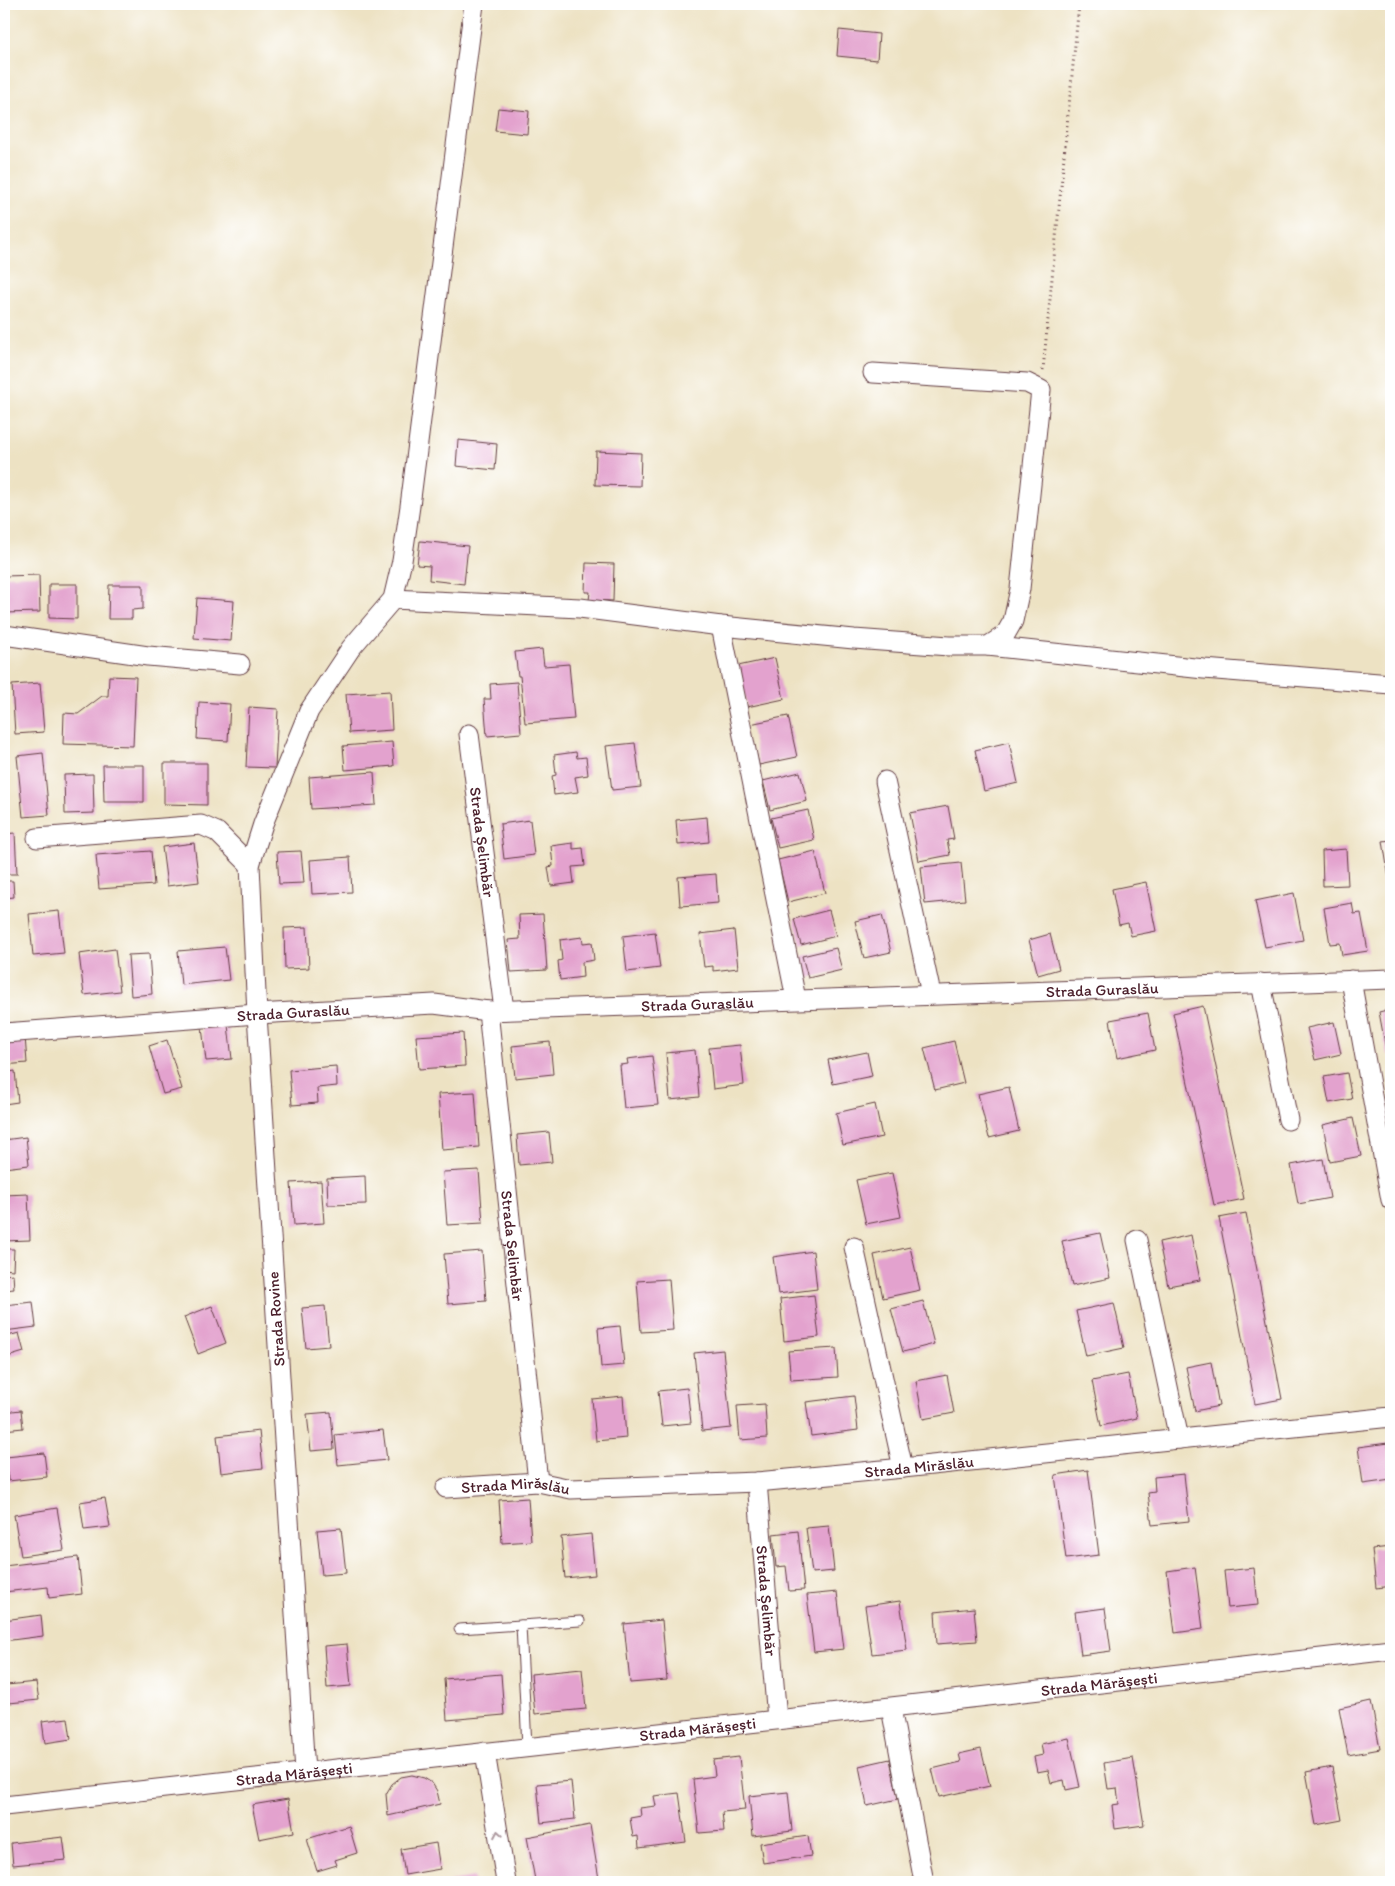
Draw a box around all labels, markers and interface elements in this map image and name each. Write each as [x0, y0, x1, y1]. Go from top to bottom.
street label: Strada Șelimbăr [466, 786, 499, 899]
street label: Strada Guraslău [1045, 978, 1159, 1001]
street label: Strada Guraslău [641, 992, 754, 1015]
street label: Strada Guraslău [236, 999, 350, 1025]
street label: Strada Șelimbăr [498, 1189, 528, 1303]
street label: Strada Rovine [263, 1271, 289, 1367]
street label: Strada Mirăslău [864, 1451, 975, 1481]
street label: Strada Mirăslău [460, 1472, 572, 1498]
street label: Strada Șelimbăr [753, 1544, 781, 1657]
street label: Strada Mărășești [1040, 1668, 1159, 1700]
street label: Strada Mărășești [638, 1713, 757, 1745]
street label: Strada Mărășești [235, 1758, 353, 1789]
one-way arrow [494, 1830, 504, 1839]

